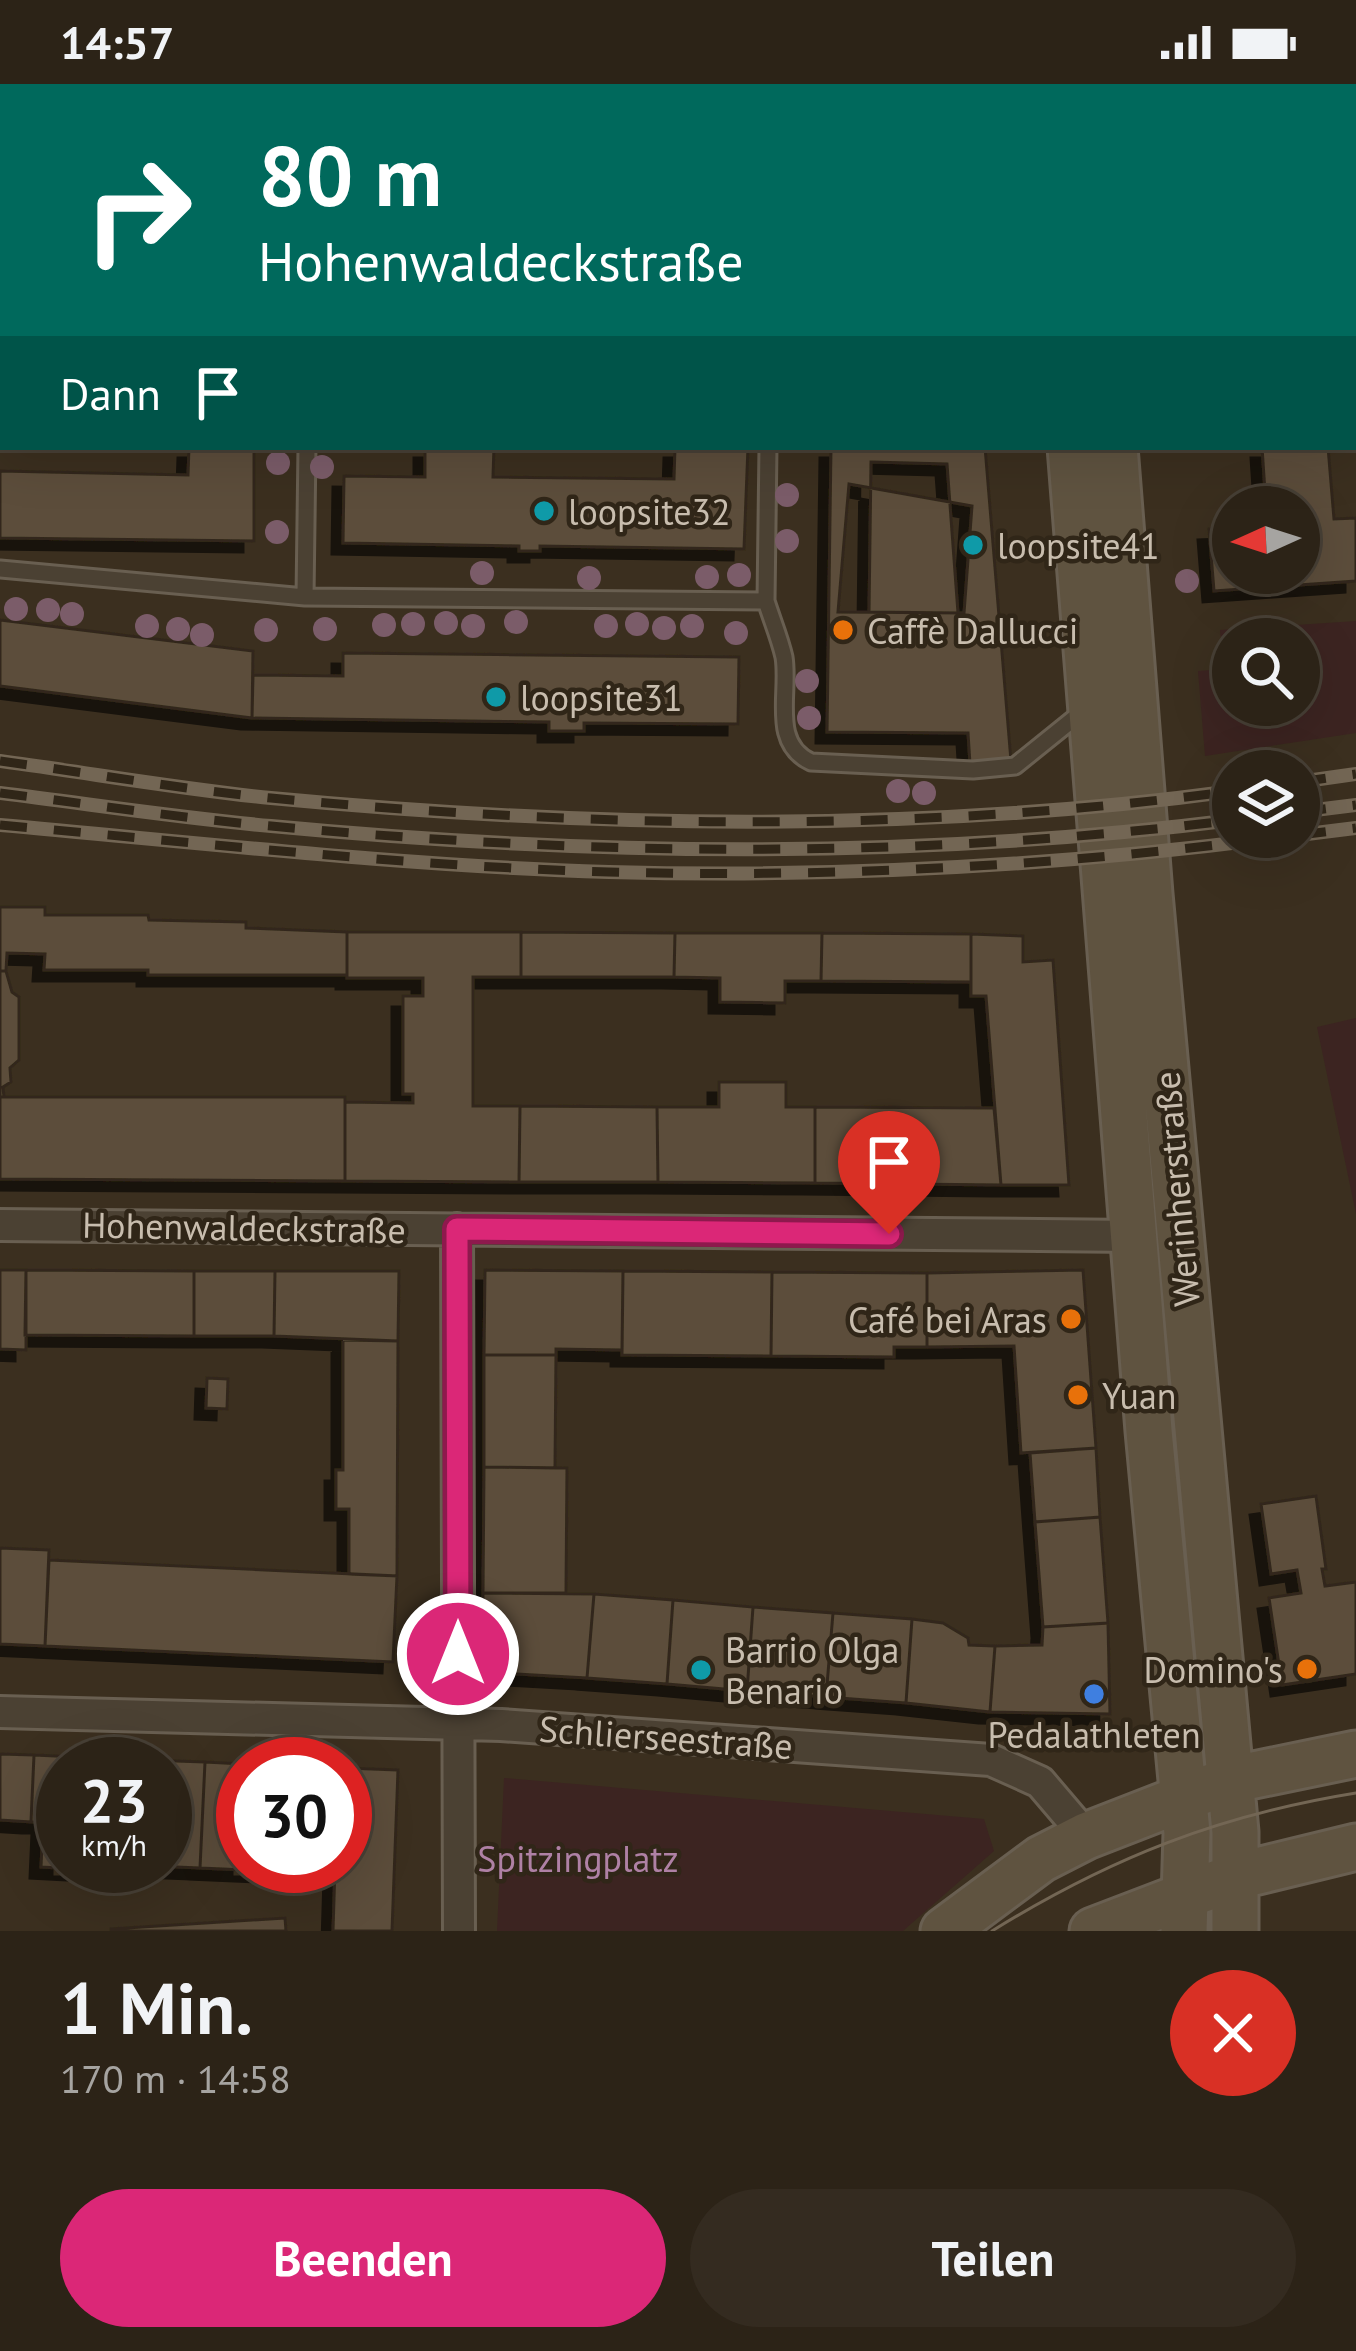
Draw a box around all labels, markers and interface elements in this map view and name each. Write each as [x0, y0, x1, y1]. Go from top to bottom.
text: 14:57 [60, 13, 174, 71]
text: 80 m [258, 120, 442, 229]
icon: right [60, 132, 216, 288]
text: Hohenwaldeckstraße [258, 226, 744, 296]
icon: arrive [185, 360, 251, 426]
text: Dann [60, 364, 161, 422]
north arrow [1212, 486, 1320, 594]
map controls [1212, 486, 1320, 858]
place label: loopsite32 [568, 488, 731, 535]
marker: loopsite32 [531, 498, 557, 524]
place label: loopsite41 [997, 522, 1160, 569]
marker: loopsite41 [960, 532, 986, 558]
place label: Caffè Dallucci [867, 607, 1078, 654]
marker: Caffè Dallucci [830, 617, 856, 643]
button: search [1212, 618, 1320, 726]
place label: loopsite31 [520, 674, 683, 721]
marker: loopsite31 [483, 684, 509, 710]
button: layers [1212, 750, 1320, 858]
street label: Werinherstraße [1142, 1070, 1210, 1308]
pin [838, 1111, 940, 1234]
icon: arrive [856, 1129, 922, 1195]
street label: Hohenwaldeckstraße [82, 1201, 406, 1253]
place label: Café bei Aras [848, 1296, 1047, 1343]
marker: Café bei Aras [1058, 1306, 1084, 1332]
place label: Yuan [1102, 1372, 1176, 1419]
marker: Yuan [1065, 1382, 1091, 1408]
position arrow [395, 1591, 521, 1717]
place label: Barrio Olga Benario [725, 1626, 899, 1714]
place label: Domino's [1143, 1646, 1283, 1693]
marker: Domino's [1294, 1656, 1320, 1682]
marker: Barrio Olga Benario [688, 1657, 714, 1683]
marker: Pedalathleten [1081, 1681, 1107, 1707]
street label: Schlierseestraße [538, 1705, 794, 1769]
place label: Pedalathleten [987, 1711, 1201, 1758]
speed limit sign: 30 [216, 1737, 372, 1893]
text: 23 [80, 1761, 148, 1839]
text: km/h [81, 1825, 147, 1864]
park label: Spitzingplatz [477, 1835, 679, 1882]
text: 1 Min. [60, 1961, 253, 2054]
button: close [1170, 1970, 1296, 2096]
text: 170 m · 14:58 [60, 2053, 291, 2104]
button: Beenden [60, 2189, 666, 2327]
button: Teilen [690, 2189, 1296, 2327]

